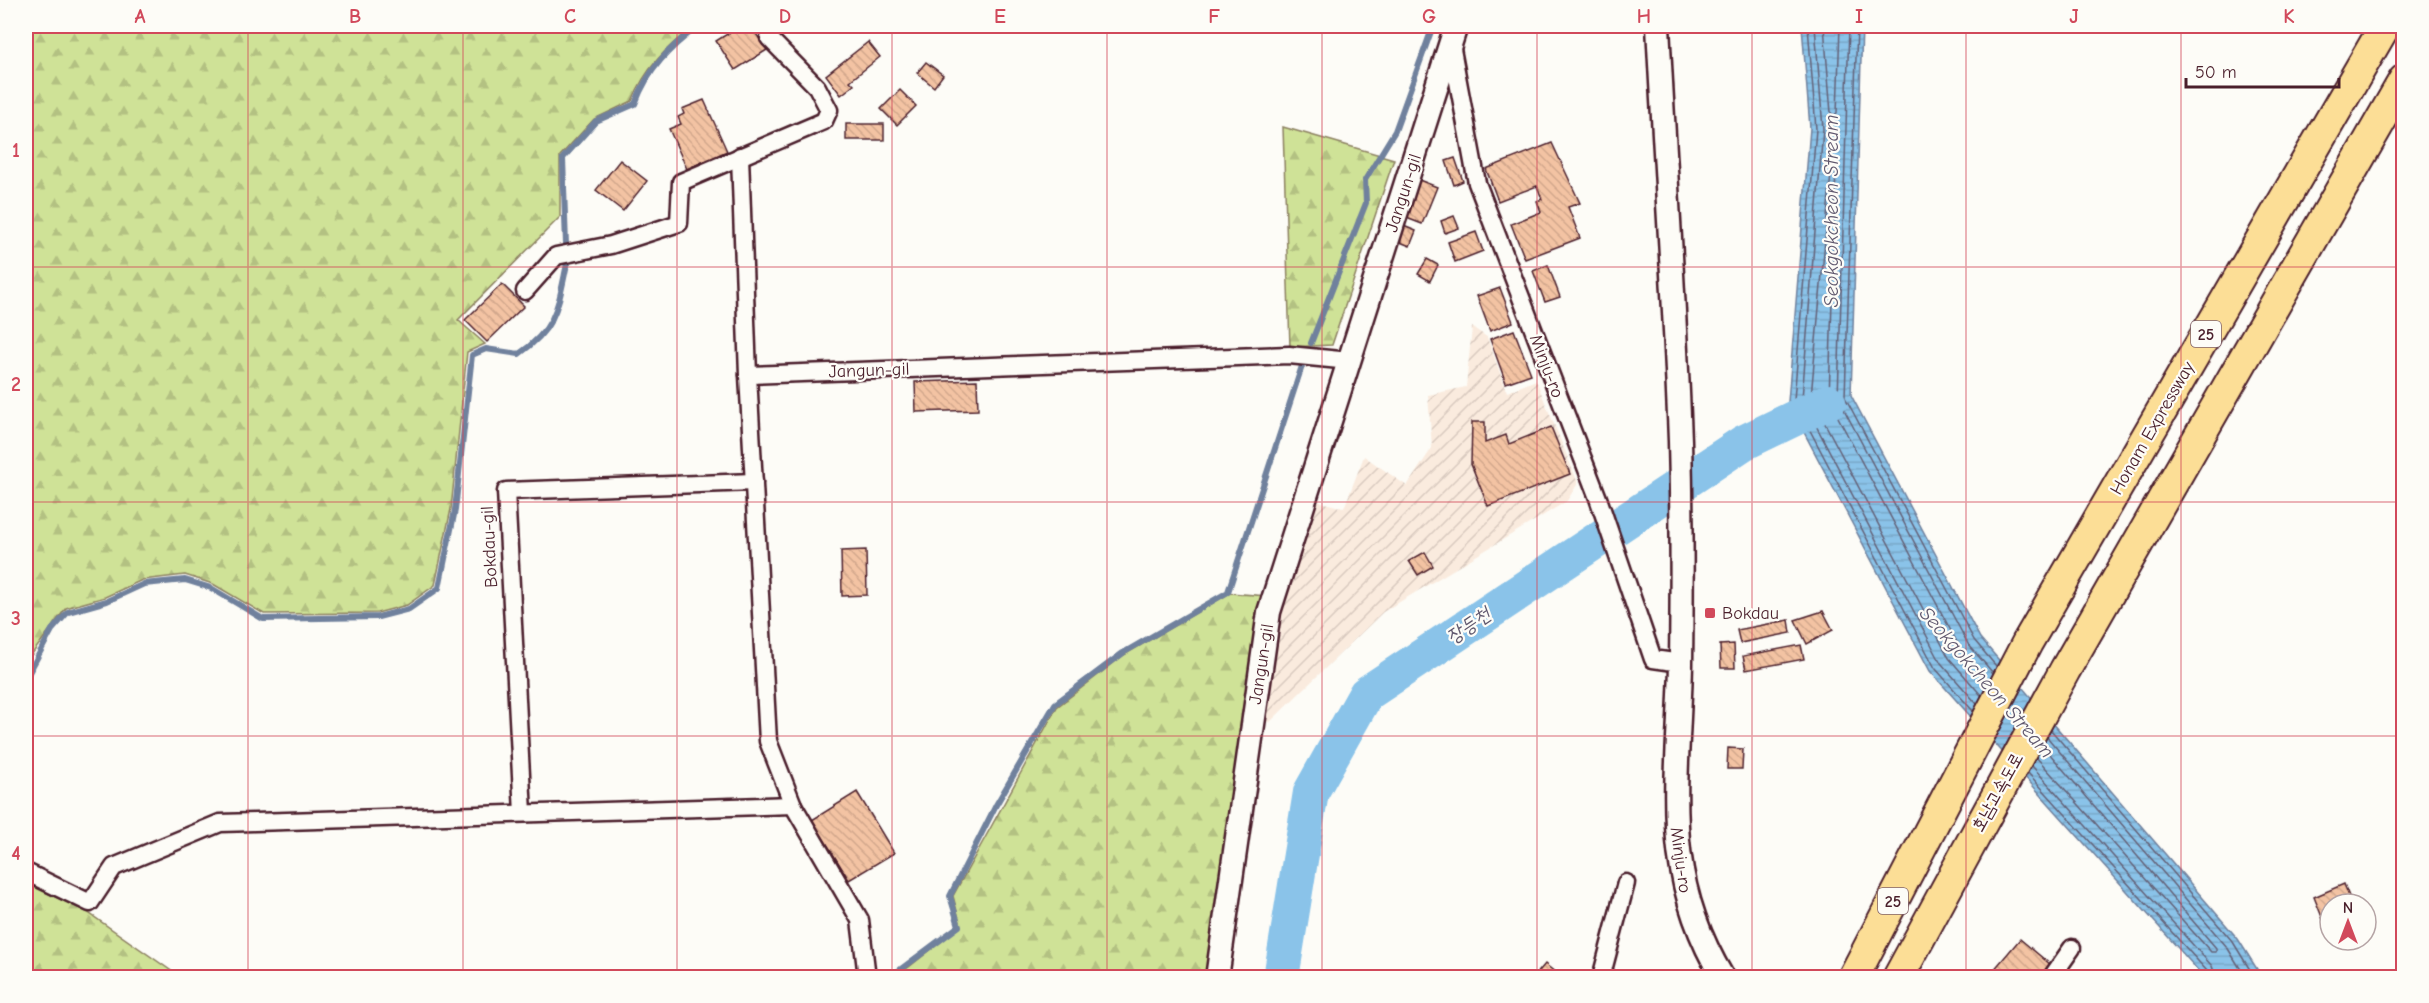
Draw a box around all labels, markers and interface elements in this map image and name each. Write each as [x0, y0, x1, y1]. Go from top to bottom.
text: A [134, 5, 146, 28]
text: B [349, 5, 361, 28]
text: C [564, 5, 576, 28]
text: D [779, 5, 791, 28]
text: E [994, 5, 1006, 28]
text: F [1208, 5, 1220, 28]
text: G [1422, 5, 1436, 28]
text: H [1637, 5, 1651, 28]
text: I [1855, 5, 1863, 28]
text: J [2069, 5, 2079, 28]
text: K [2283, 5, 2295, 28]
scale bar [2186, 51, 2339, 89]
text: 50 m [2195, 62, 2237, 83]
water label: Seokgokcheon Stream [1820, 115, 1843, 307]
text: 1 [12, 139, 20, 162]
street label: Jangun-gil [1381, 151, 1426, 235]
road number: 25 [2191, 321, 2221, 347]
street label: Minju-ro [1525, 332, 1568, 401]
street label: Honam Expressway [2106, 357, 2200, 499]
street label: Jangun-gil [828, 359, 910, 382]
text: 2 [11, 373, 21, 396]
street label: Bokdau-gil [477, 506, 502, 588]
water label: 장등천 [1442, 601, 1496, 648]
water label: Seokgokcheon Stream [1915, 602, 2058, 763]
place label: Bokdau [1722, 603, 1779, 624]
marker: Bokdau [1703, 606, 1717, 620]
text: 3 [11, 607, 21, 630]
street label: Jangun-gil [1245, 622, 1278, 706]
street label: 호남고속도로 [1967, 749, 2028, 835]
street label: Minju-ro [1666, 826, 1696, 894]
text: 4 [11, 842, 21, 865]
road number: 25 [1878, 888, 1908, 914]
north arrow [2318, 892, 2378, 952]
text: N [2343, 899, 2353, 917]

